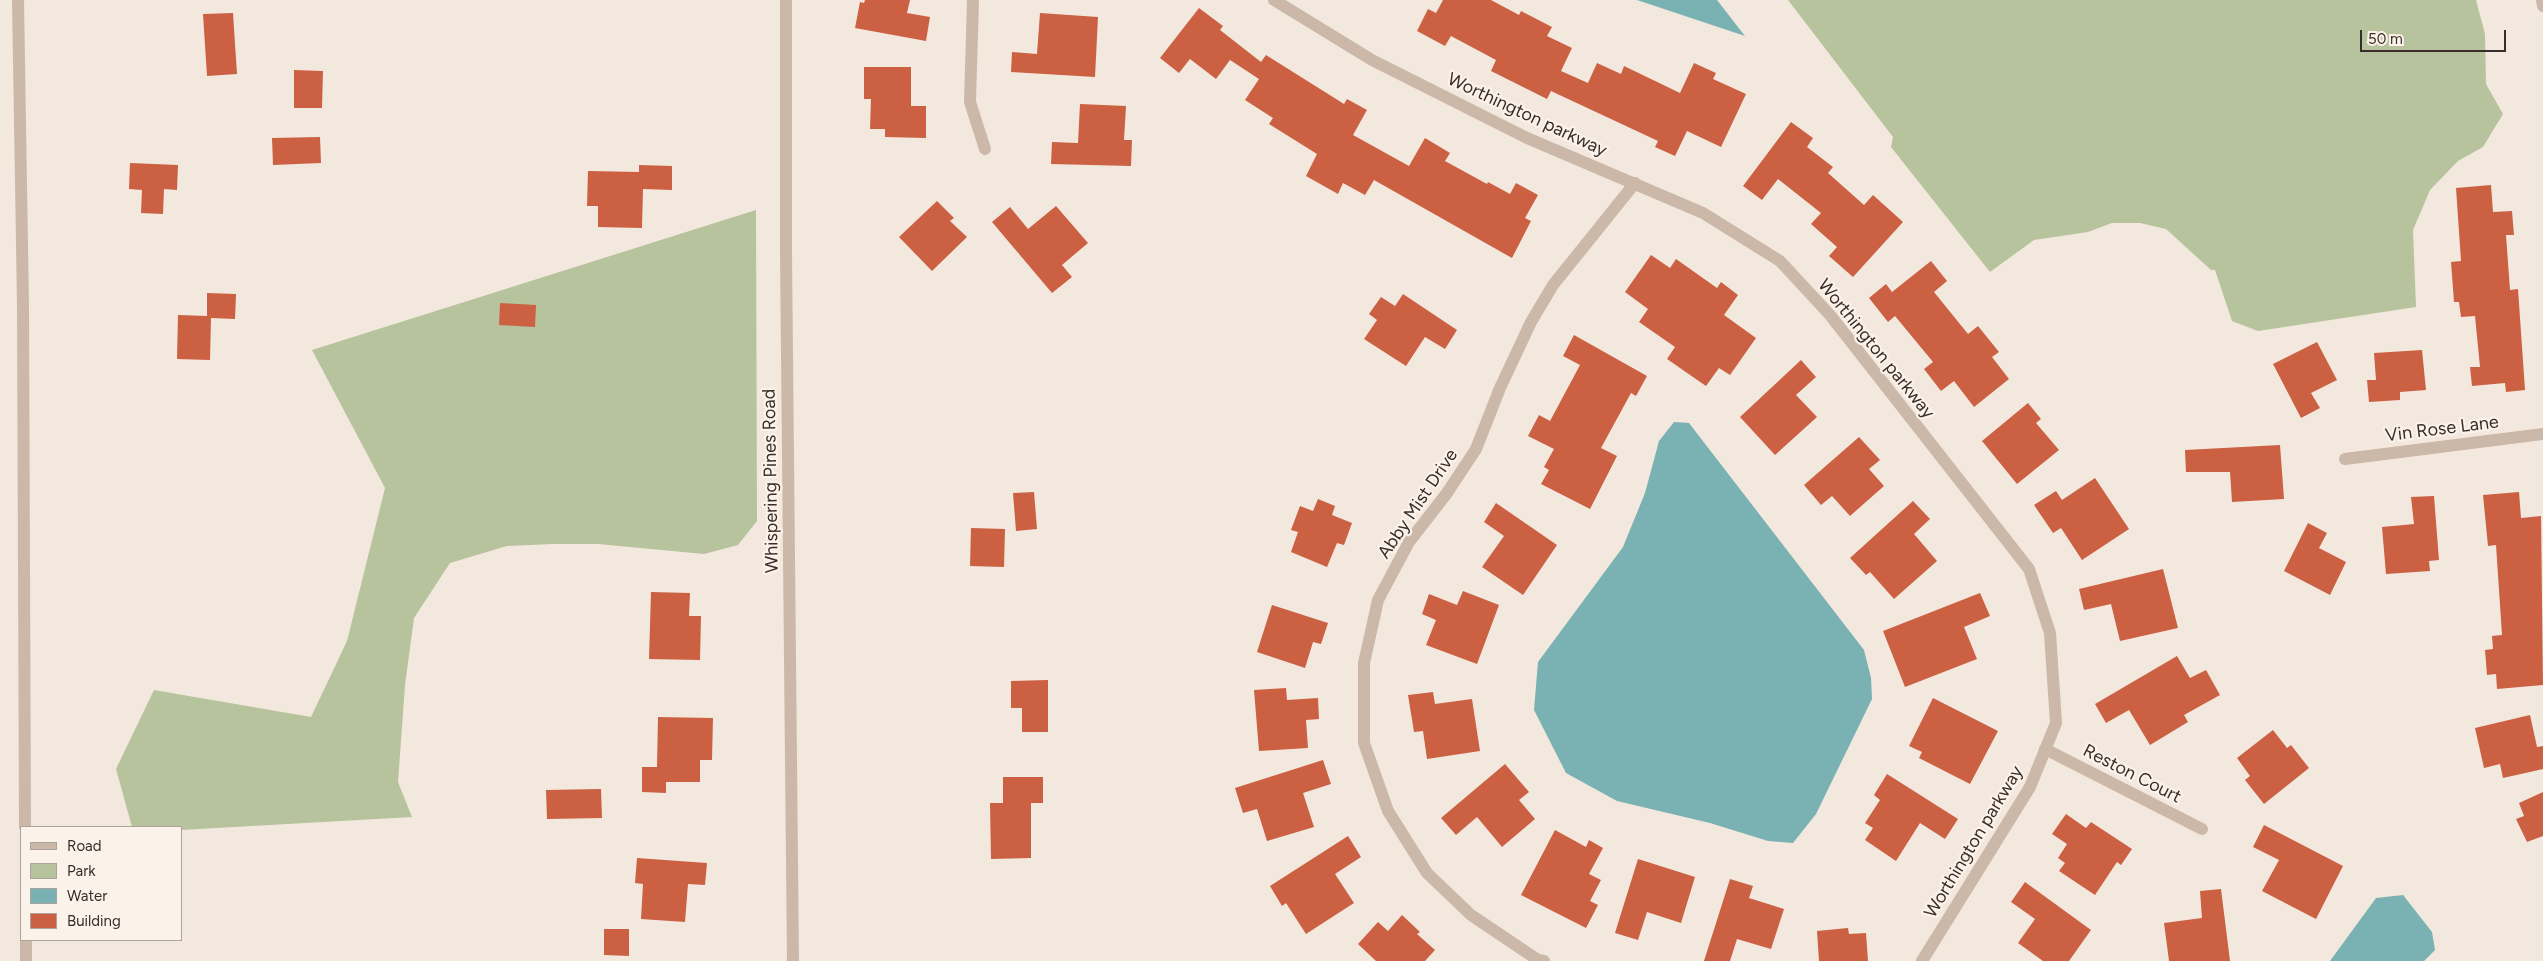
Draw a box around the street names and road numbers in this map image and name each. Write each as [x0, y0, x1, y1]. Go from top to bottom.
street label: Worthington parkway [1444, 69, 1610, 161]
street label: Worthington parkway [1813, 275, 1939, 423]
street label: Whispering Pines Road [759, 389, 783, 573]
street label: Vin Rose Lane [2384, 411, 2500, 447]
street label: Abby Mist Drive [1373, 445, 1463, 563]
street label: Reston Court [2079, 740, 2185, 808]
street label: Worthington parkway [1920, 762, 2028, 922]

